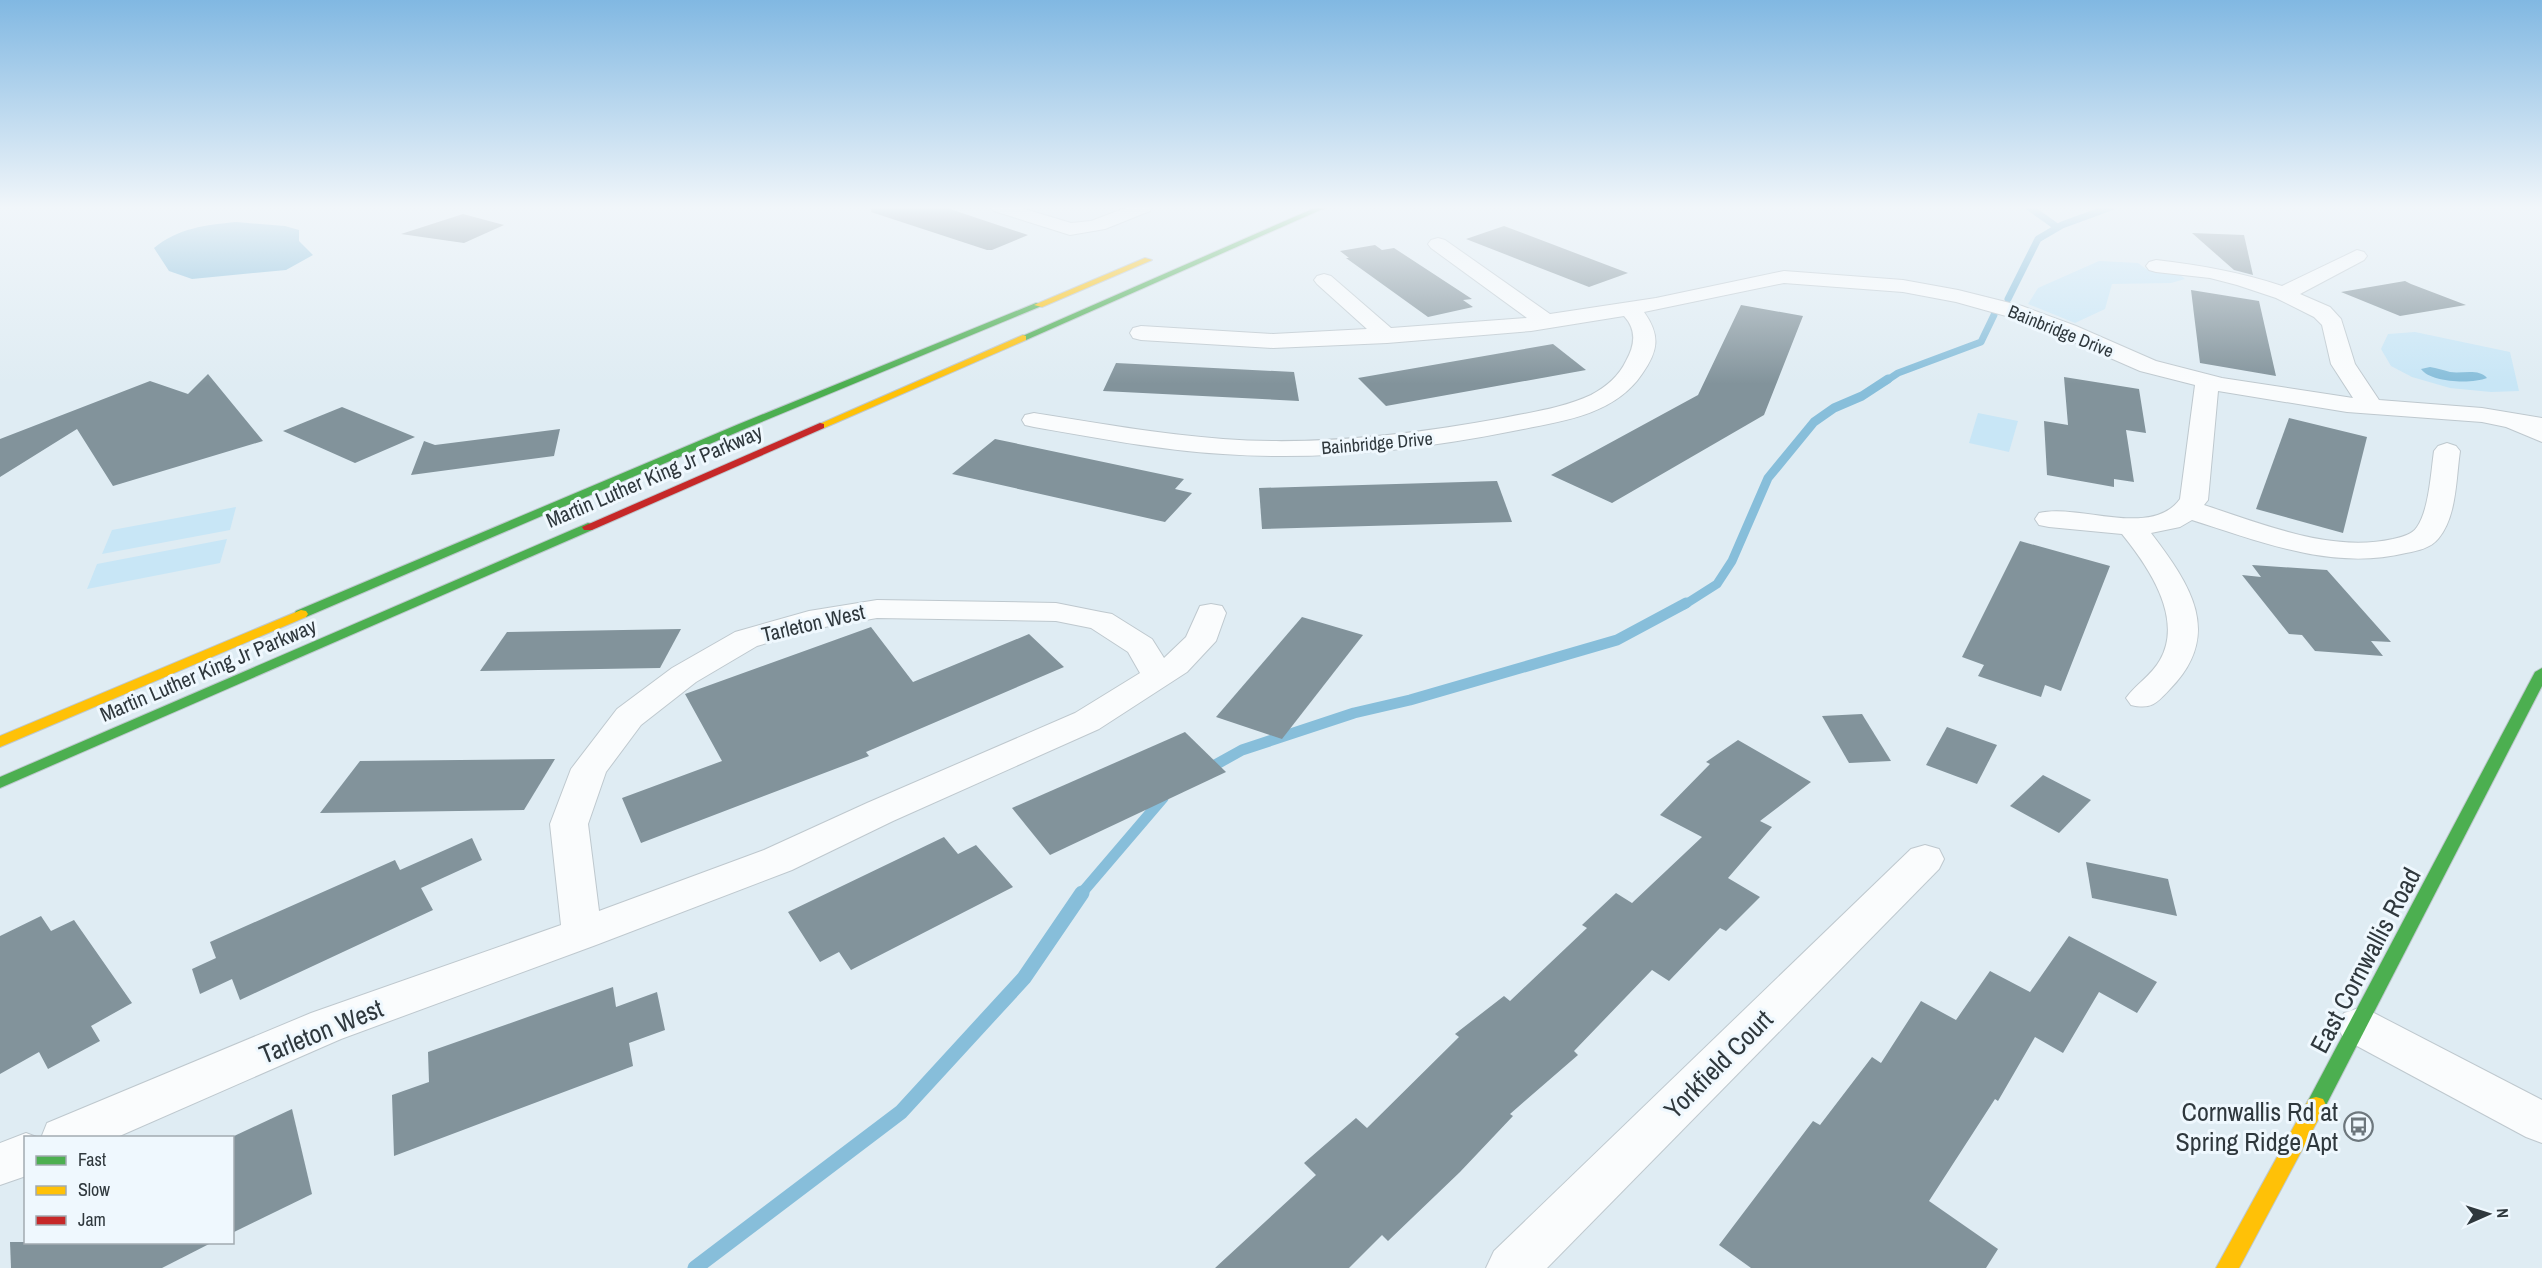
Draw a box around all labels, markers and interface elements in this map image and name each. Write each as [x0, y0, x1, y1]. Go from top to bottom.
street label: Bainbridge Drive [2005, 299, 2117, 363]
street label: Martin Luther King Jr Parkway [541, 417, 767, 535]
street label: Bainbridge Drive [1320, 426, 1434, 460]
street label: Tarleton West [758, 597, 868, 649]
street label: Martin Luther King Jr Parkway [95, 611, 321, 729]
street label: East Cornwallis Road [2301, 861, 2429, 1059]
street label: Tarleton West [254, 990, 388, 1072]
street label: Yorkfield Court [1656, 1002, 1780, 1126]
place label: Cornwallis Rd at Spring Ridge Apt [2176, 1094, 2338, 1159]
bus stop icon: Cornwallis Rd at Spring Ridge Apt [2343, 1110, 2375, 1142]
legend [24, 1136, 234, 1244]
text: Fast [78, 1147, 106, 1172]
text: Slow [78, 1177, 110, 1202]
north arrow [2458, 1184, 2518, 1244]
text: Jam [78, 1207, 106, 1232]
text: N [2492, 1208, 2514, 1219]

